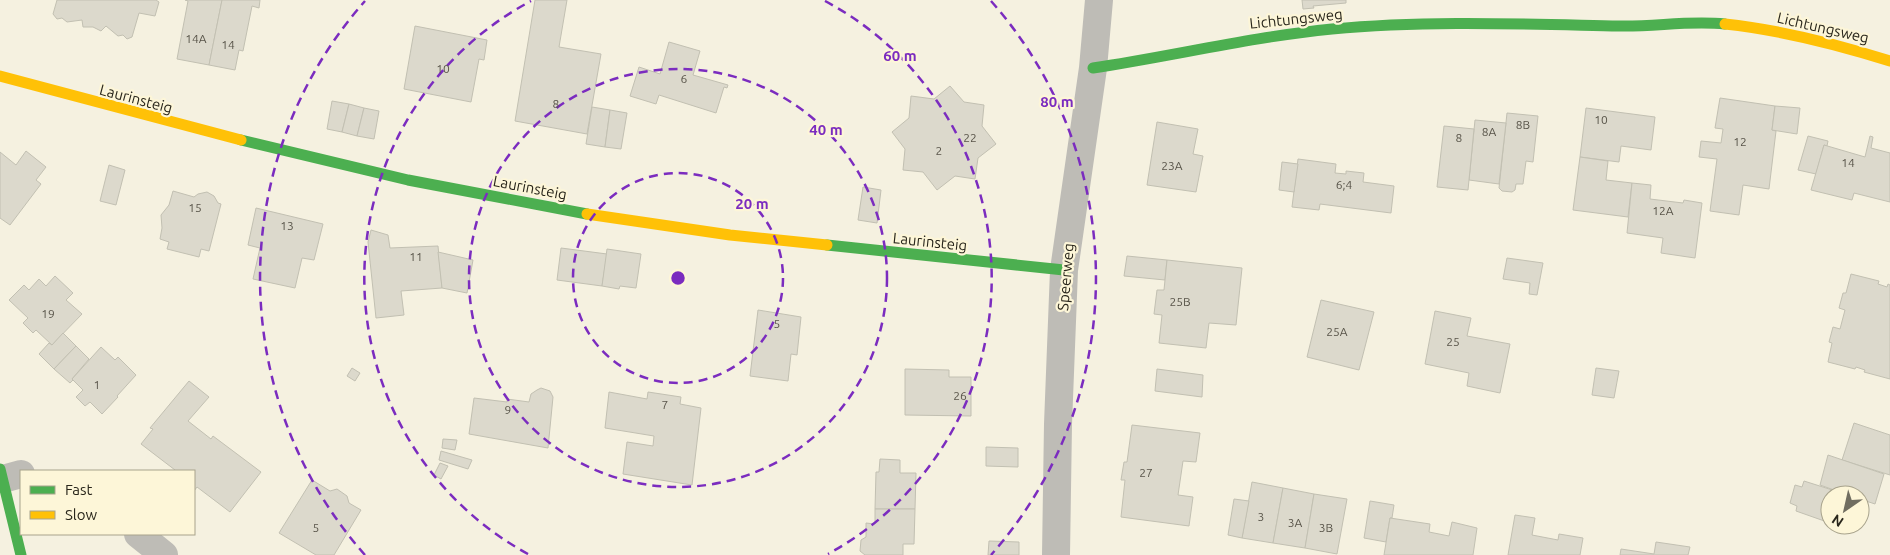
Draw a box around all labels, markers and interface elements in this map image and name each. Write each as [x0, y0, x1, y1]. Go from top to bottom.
street label: Lichtungsweg [1249, 5, 1343, 32]
street label: Lichtungsweg [1776, 9, 1871, 46]
house number: 14A [185, 32, 207, 45]
house number: 14 [221, 38, 235, 51]
text: 60 m [883, 47, 917, 64]
house number: 10 [436, 62, 450, 75]
house number: 6 [681, 72, 688, 85]
street label: Laurinsteig [98, 81, 174, 116]
text: 80 m [1040, 93, 1074, 110]
house number: 8 [553, 97, 560, 110]
house number: 10 [1594, 113, 1608, 126]
house number: 8B [1516, 118, 1530, 131]
text: 40 m [809, 121, 843, 138]
house number: 8A [1482, 125, 1496, 138]
house number: 22 [963, 131, 977, 144]
house number: 8 [1456, 131, 1463, 144]
house number: 12 [1733, 135, 1747, 148]
house number: 2 [936, 144, 942, 157]
house number: 14 [1841, 156, 1855, 169]
house number: 23A [1161, 159, 1183, 172]
street label: Laurinsteig [492, 172, 568, 203]
house number: 6;4 [1336, 178, 1352, 191]
text: 20 m [735, 195, 769, 212]
house number: 15 [188, 201, 202, 214]
house number: 12A [1652, 204, 1674, 217]
house number: 13 [280, 219, 294, 232]
street label: Laurinsteig [892, 229, 968, 254]
street label: Speerweg [1054, 242, 1077, 311]
house number: 11 [409, 250, 423, 263]
centre of rings [669, 269, 687, 287]
house number: 25B [1169, 295, 1191, 308]
house number: 19 [41, 307, 55, 320]
house number: 5 [774, 317, 780, 330]
house number: 25A [1326, 325, 1348, 338]
house number: 25 [1446, 335, 1460, 348]
house number: 1 [94, 378, 100, 391]
house number: 26 [953, 389, 967, 402]
house number: 7 [662, 398, 668, 411]
house number: 9 [505, 403, 511, 416]
house number: 27 [1139, 466, 1153, 479]
legend [20, 470, 195, 535]
text: Fast [65, 481, 93, 498]
north arrow [1820, 485, 1870, 535]
text: Slow [65, 506, 98, 523]
house number: 3 [1258, 510, 1264, 523]
text: N [1829, 511, 1847, 530]
house number: 3A [1288, 516, 1302, 529]
house number: 5 [313, 521, 319, 534]
house number: 3B [1319, 521, 1333, 534]

